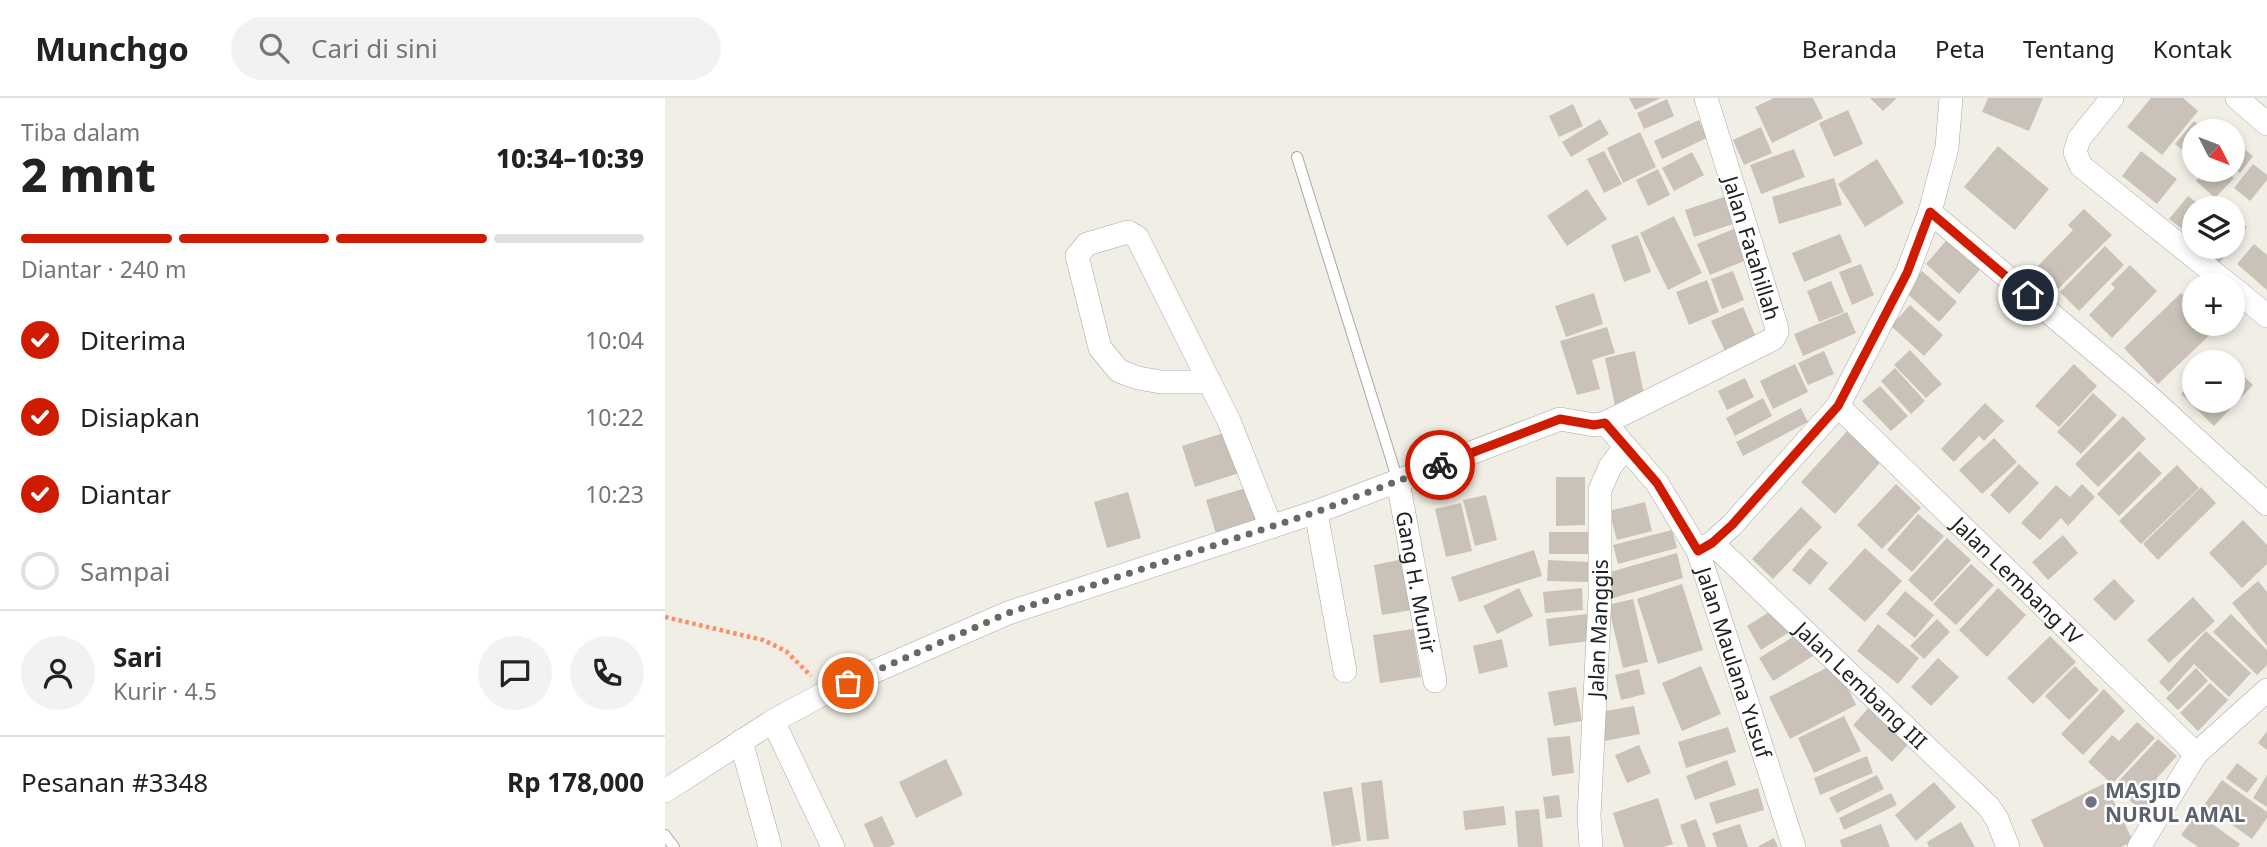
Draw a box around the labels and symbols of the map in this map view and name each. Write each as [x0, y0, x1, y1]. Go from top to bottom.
north arrow [2182, 119, 2245, 182]
street label: Jalan Fatahillah [1716, 171, 1787, 323]
pin [1998, 265, 2058, 325]
courier [1405, 430, 1475, 500]
street label: Gang H. Munir [1390, 509, 1444, 656]
street label: Jalan Lembang IV [1945, 509, 2089, 650]
street label: Jalan Manggis [1581, 559, 1614, 700]
street label: Jalan Maulana Yusuf [1690, 562, 1779, 763]
street label: Jalan Lembang III [1787, 614, 1933, 755]
pin [818, 653, 878, 713]
place label: MASJID NURUL AMAL [2105, 776, 2246, 828]
marker: MASJID NURUL AMAL [2083, 794, 2099, 810]

